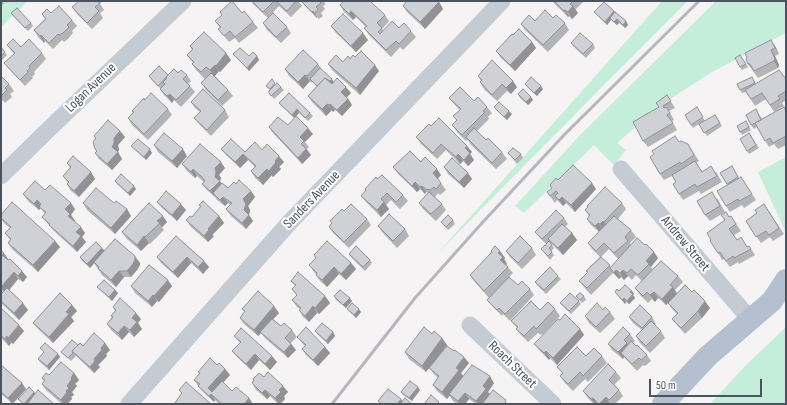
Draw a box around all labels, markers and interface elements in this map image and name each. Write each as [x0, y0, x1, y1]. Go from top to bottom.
street label: Logan Avenue [62, 60, 120, 116]
street label: Sanders Avenue [280, 168, 344, 232]
street label: Andrew Street [657, 213, 713, 275]
street label: Roach Street [484, 338, 540, 392]
scale bar [651, 371, 764, 397]
text: 50 m [656, 378, 676, 393]

